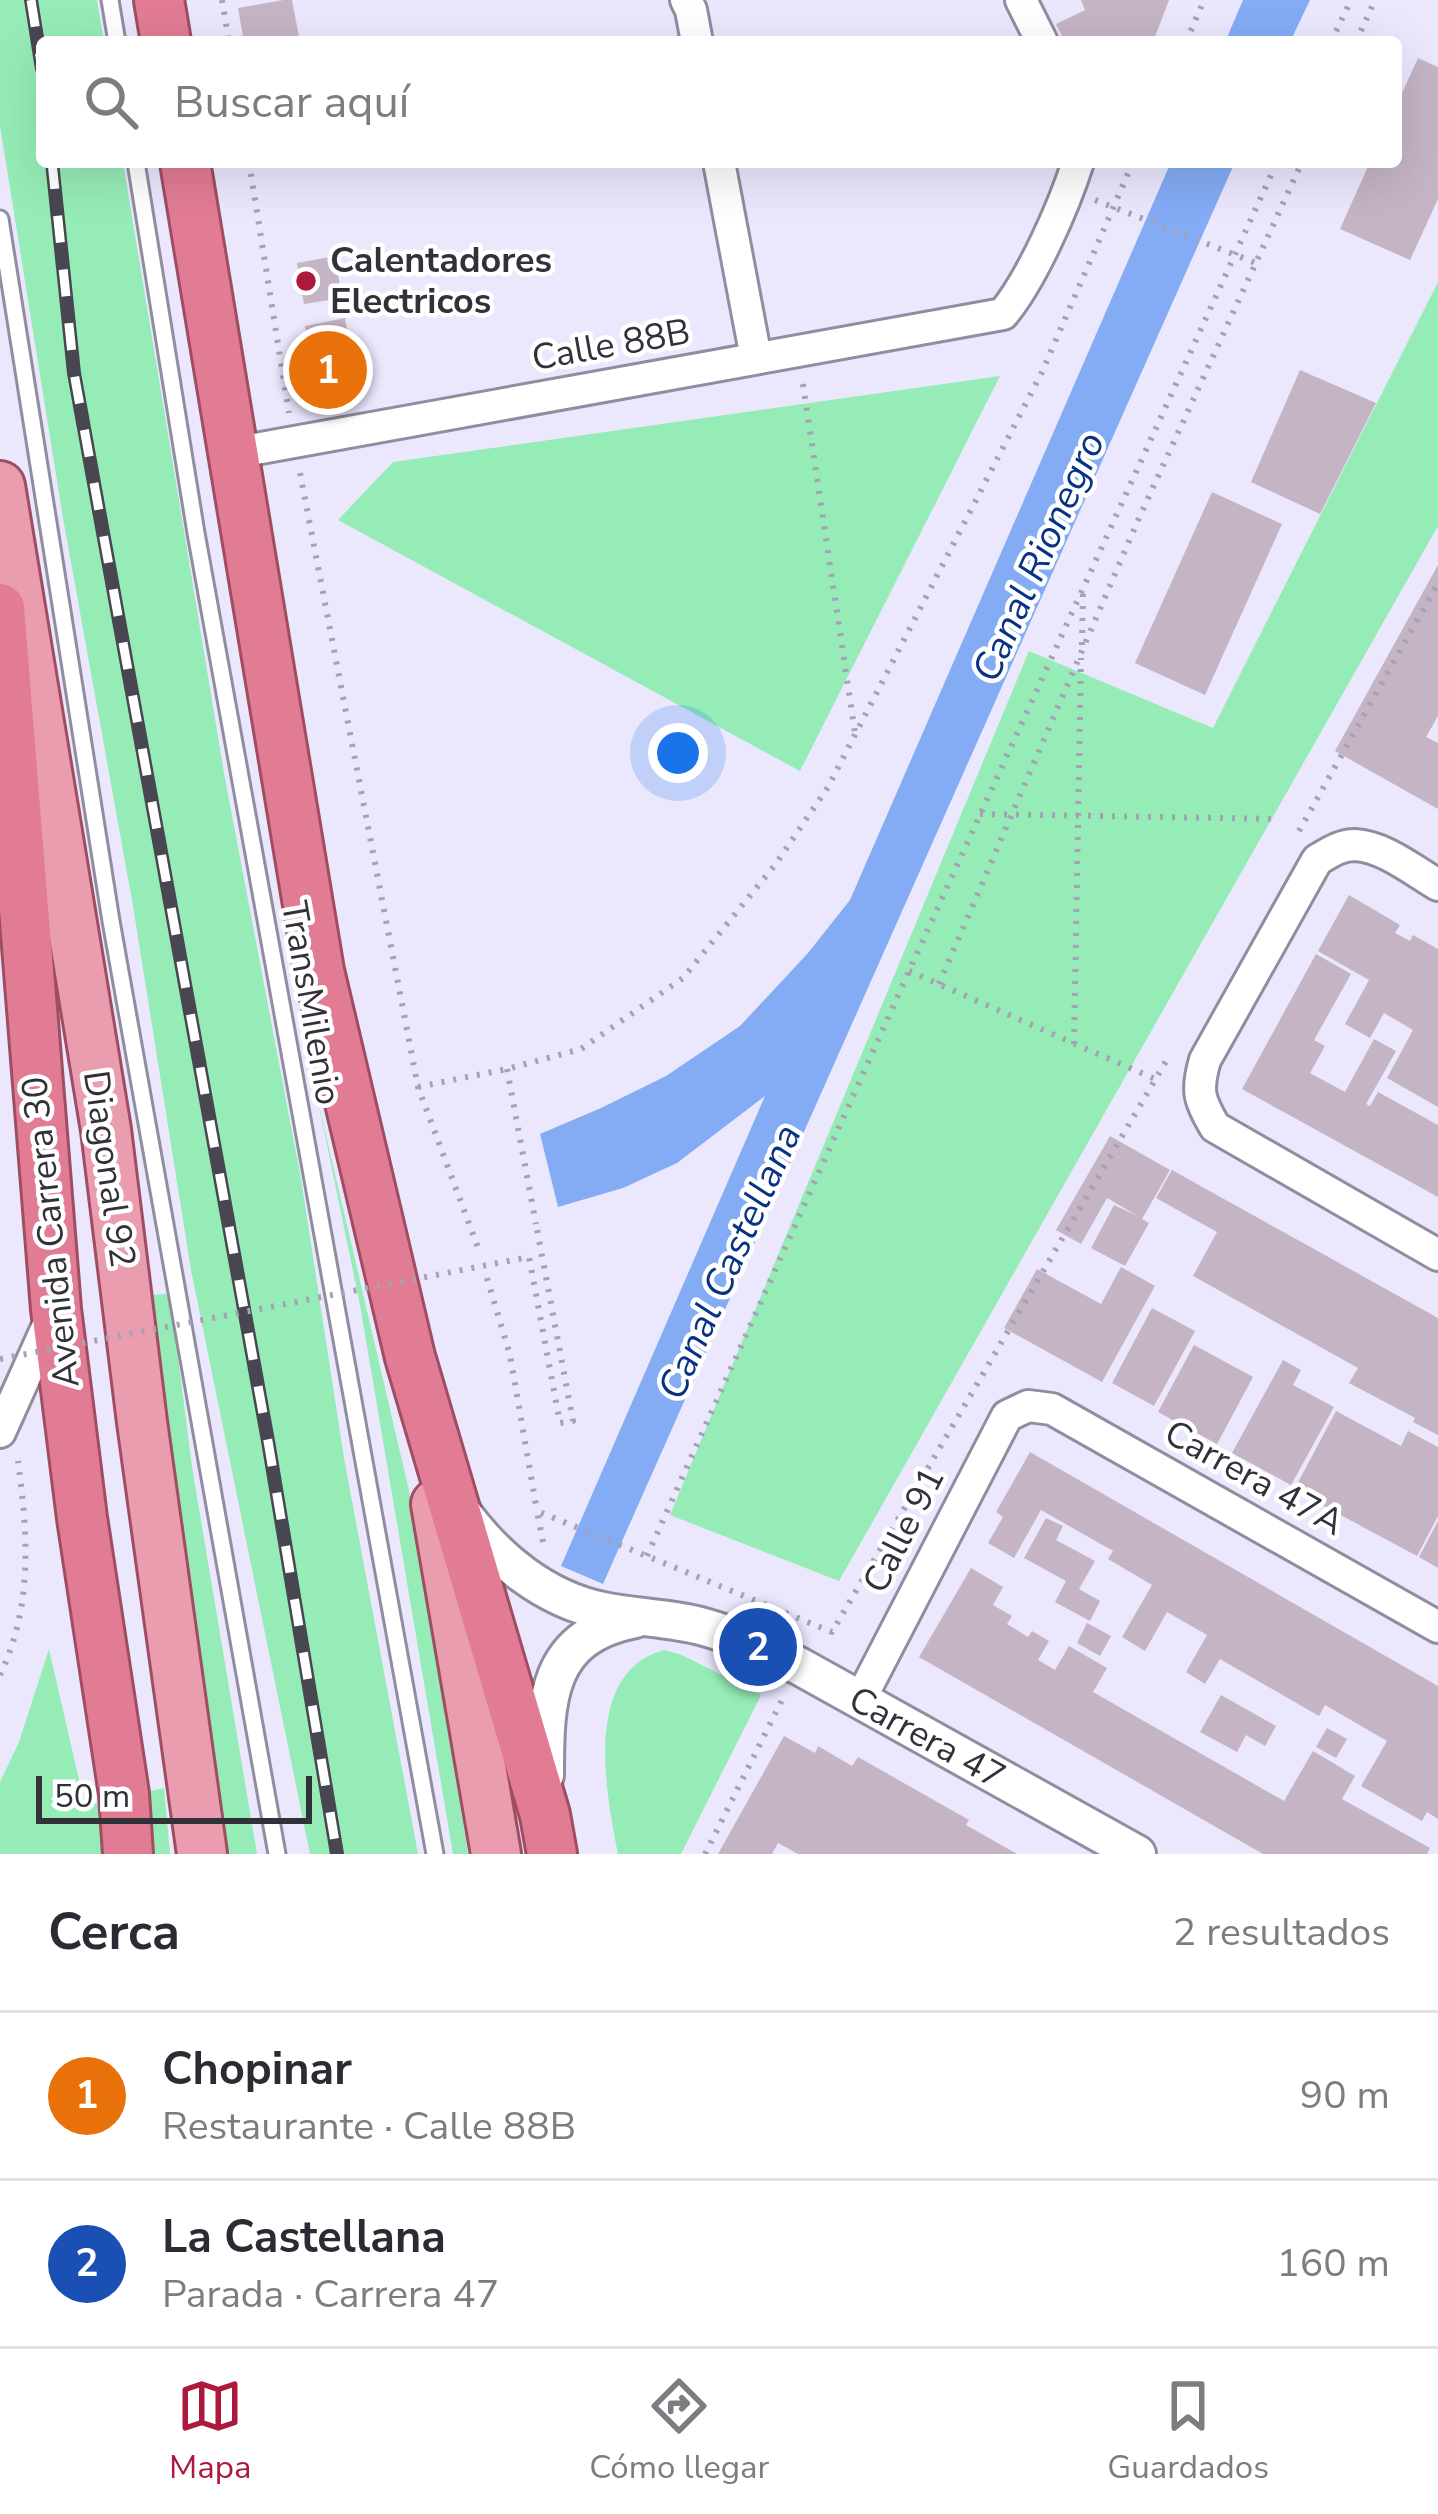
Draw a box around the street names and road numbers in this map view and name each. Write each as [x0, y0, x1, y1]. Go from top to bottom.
street label: Calle 88B [528, 307, 694, 383]
street label: TransMilenio [269, 897, 353, 1109]
street label: Diagonal 92 [71, 1068, 147, 1270]
street label: Avenida Carrera 30 [10, 1074, 92, 1390]
street label: Carrera 47A [1156, 1409, 1352, 1547]
street label: Calle 91 [851, 1459, 957, 1601]
street label: Carrera 47 [840, 1675, 1014, 1801]

